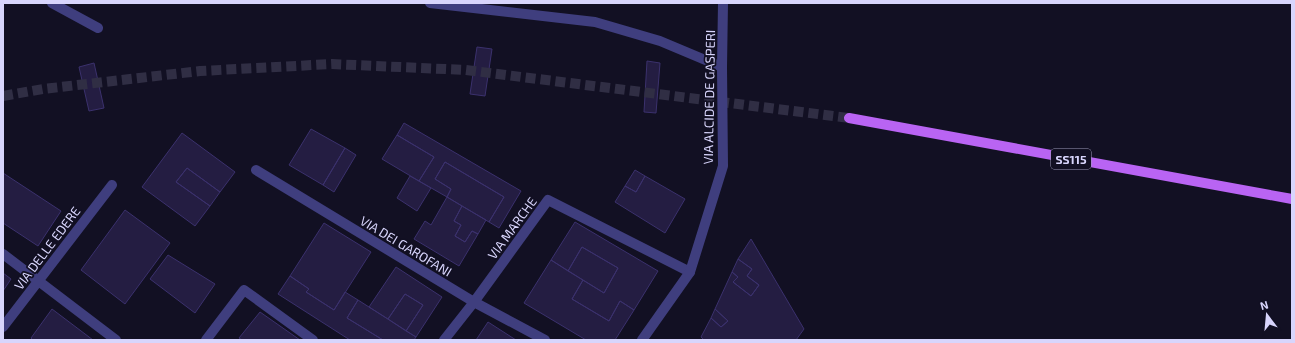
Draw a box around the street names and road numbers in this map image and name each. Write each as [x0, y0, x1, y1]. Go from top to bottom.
street label: VIA ALCIDE DE GASPERI [700, 30, 718, 164]
road number: SS115 [1051, 149, 1091, 169]
street label: VIA MARCHE [484, 194, 540, 262]
street label: VIA DELLE EDERE [11, 203, 83, 293]
street label: VIA DEI GAROFANI [357, 212, 455, 280]

